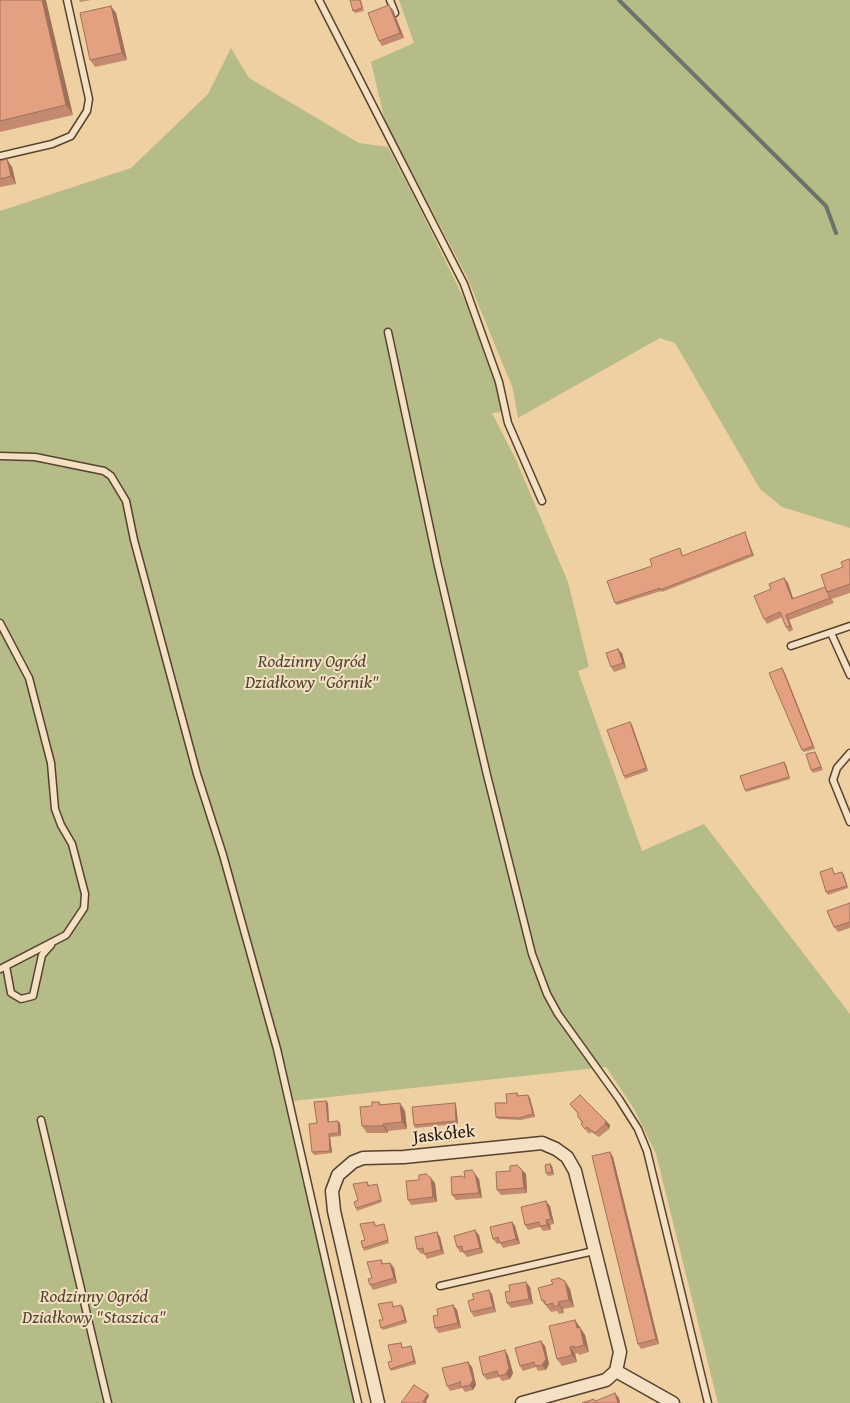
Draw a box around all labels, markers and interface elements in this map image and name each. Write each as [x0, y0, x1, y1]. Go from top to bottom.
park label: Rodzinny Ogród Działkowy "Górnik" [245, 651, 379, 694]
street label: Jaskółek [412, 1121, 476, 1149]
park label: Rodzinny Ogród Działkowy "Staszica" [22, 1286, 166, 1328]

